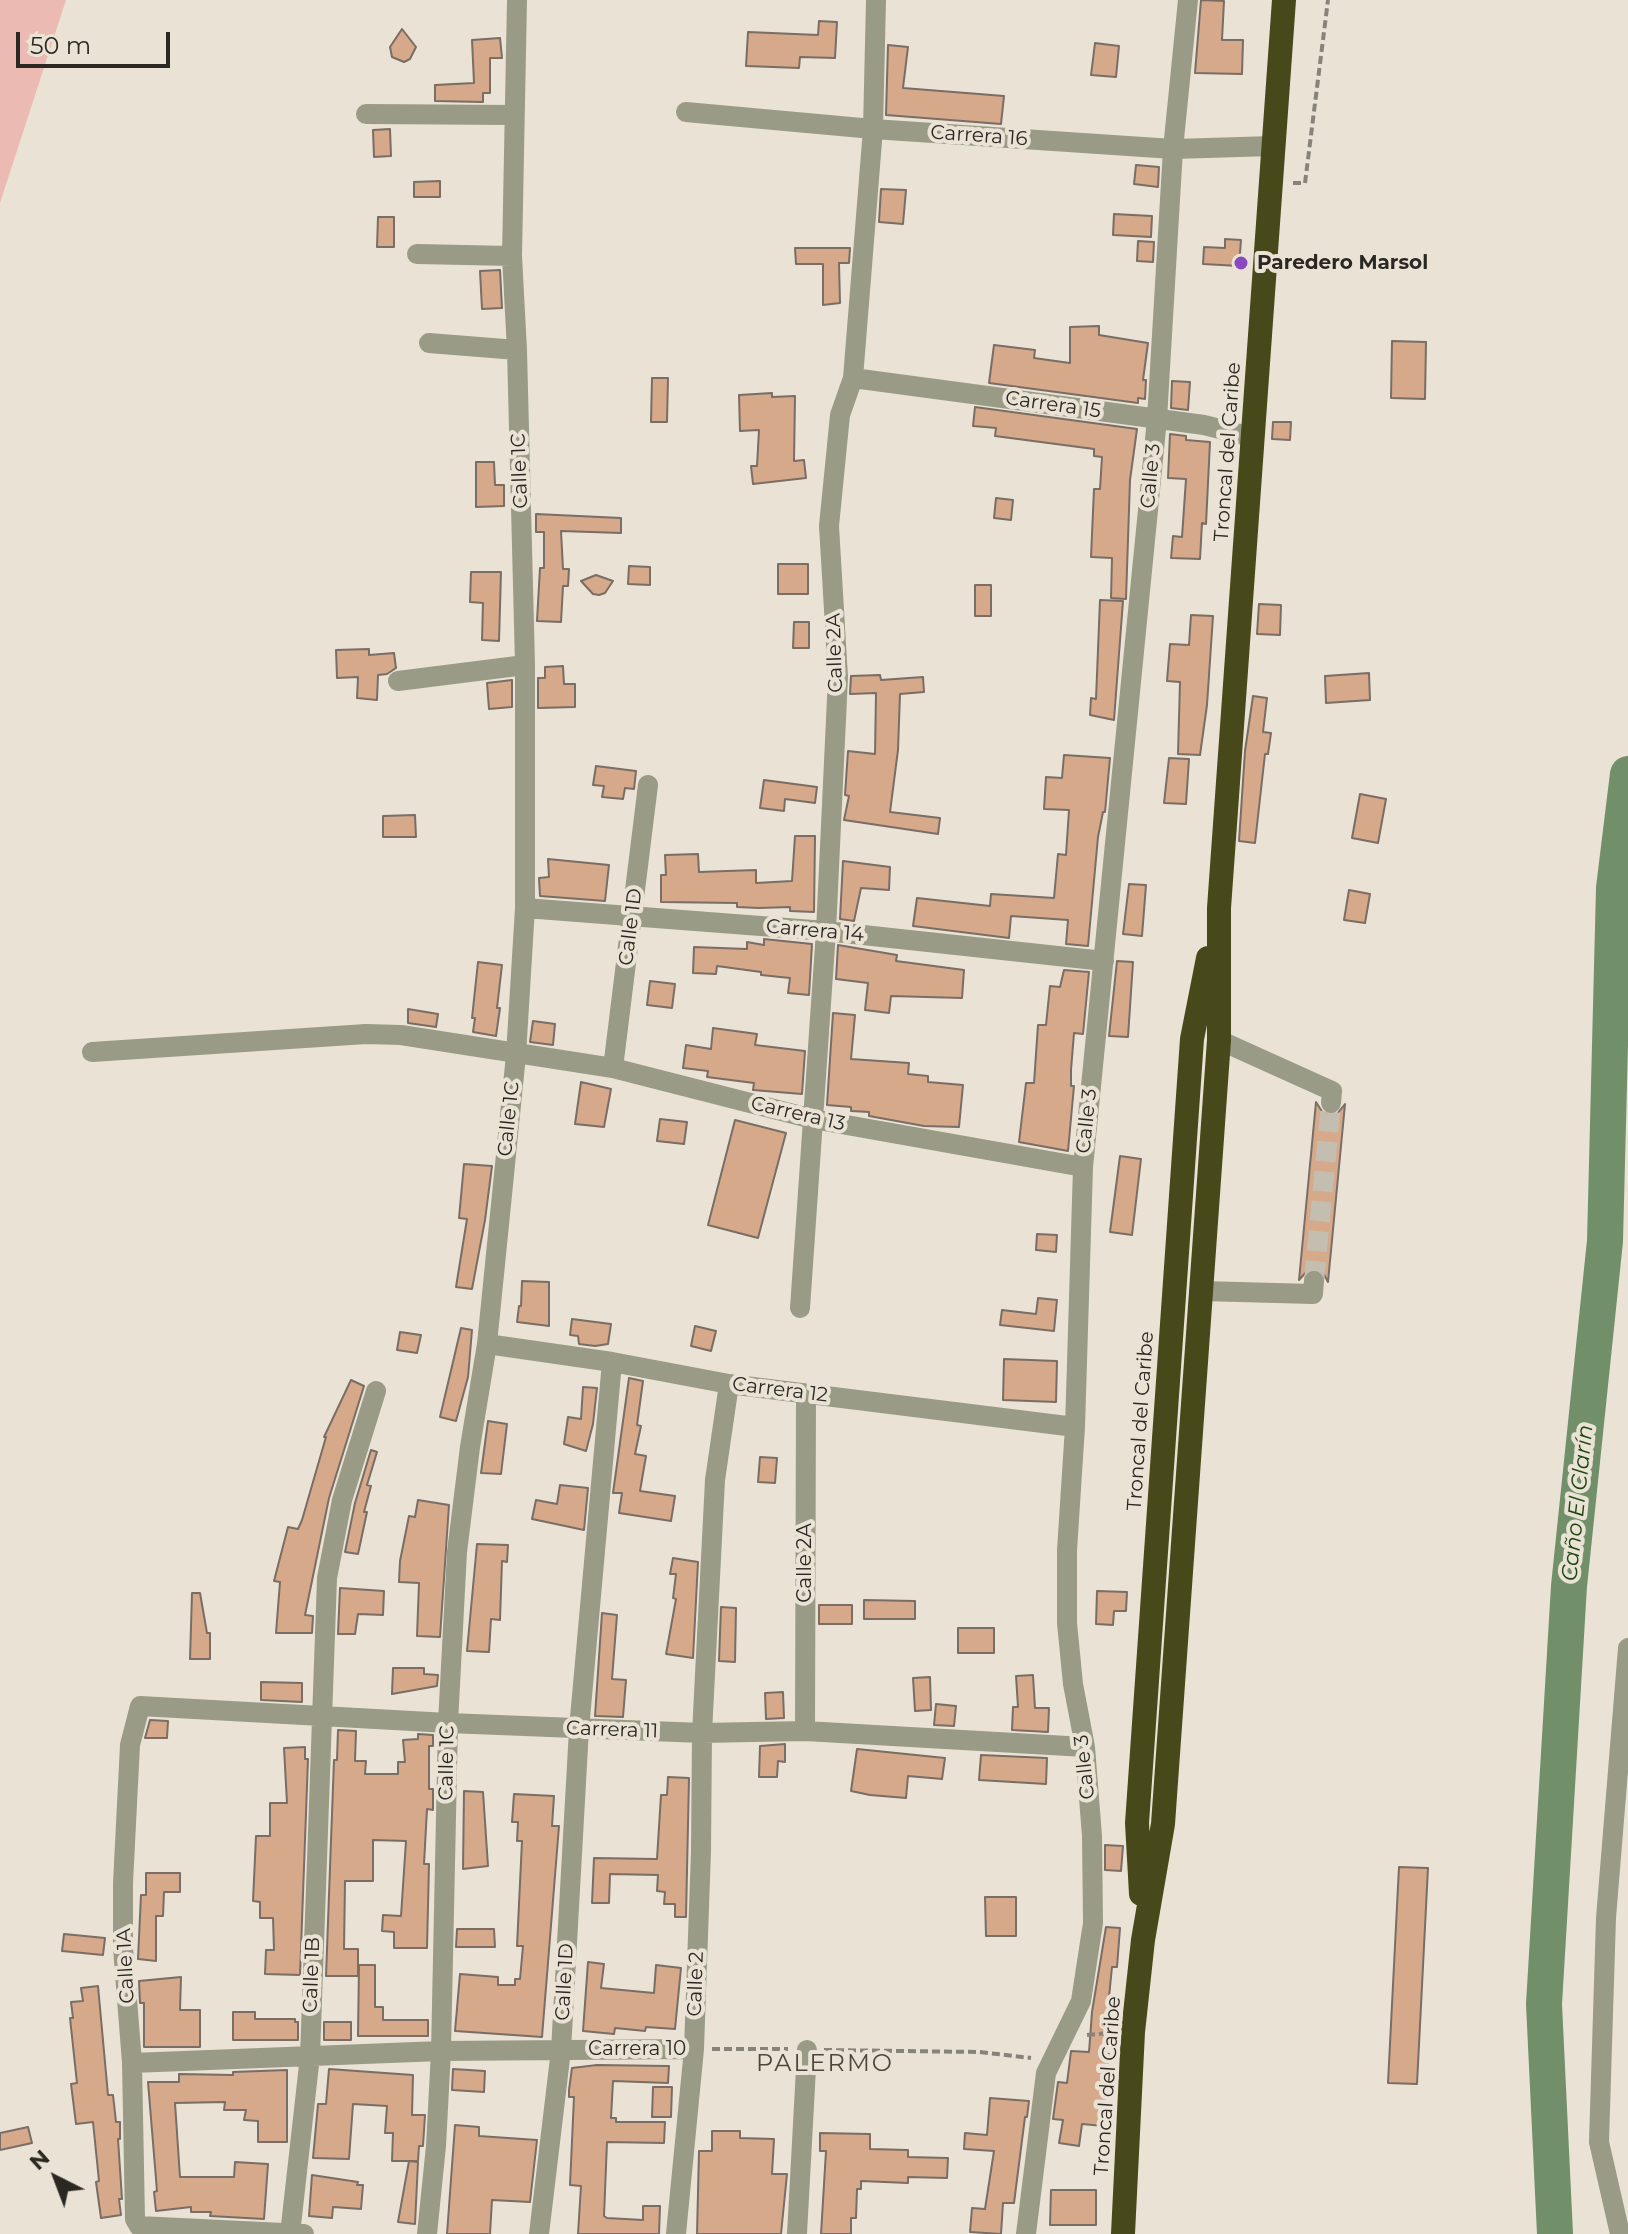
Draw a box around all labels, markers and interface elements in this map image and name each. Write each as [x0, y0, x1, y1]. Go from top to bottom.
scale bar [20, 16, 174, 66]
text: 50 m [30, 31, 91, 60]
street label: Carrera 16 [930, 121, 1028, 151]
place label: Paredero Marsol [1257, 251, 1428, 275]
marker: Paredero Marsol [1232, 254, 1250, 272]
street label: Troncal del Caribe [1210, 362, 1246, 542]
street label: Carrera 15 [1004, 386, 1102, 424]
street label: Calle 1C [507, 433, 533, 509]
street label: Calle 3 [1136, 442, 1166, 510]
street label: Calle 2A [822, 613, 848, 693]
street label: Calle 1D [614, 887, 648, 967]
street label: Carrera 14 [765, 915, 865, 947]
street label: Calle 1C [493, 1080, 525, 1158]
street label: Calle 3 [1072, 1087, 1102, 1155]
street label: Carrera 13 [748, 1091, 848, 1137]
street label: Troncal del Caribe [1123, 1331, 1159, 1511]
street label: Carrera 12 [731, 1372, 829, 1408]
water label: Caño El Clarín [1557, 1423, 1599, 1583]
street label: Calle 2A [793, 1523, 817, 1603]
street label: Carrera 11 [565, 1716, 659, 1744]
street label: Calle 1C [434, 1725, 460, 1801]
street label: Calle 3 [1070, 1733, 1100, 1801]
street label: Calle 1A [112, 1928, 140, 2004]
street label: Calle 1B [299, 1937, 325, 2013]
street label: Calle 1D [551, 1943, 579, 2021]
street label: Calle 2 [683, 1951, 709, 2017]
street label: Troncal del Caribe [1090, 1996, 1126, 2176]
street label: Carrera 10 [588, 2037, 686, 2061]
district label: PALERMO [756, 2050, 894, 2078]
north arrow [16, 2138, 96, 2218]
text: N [24, 2144, 55, 2176]

